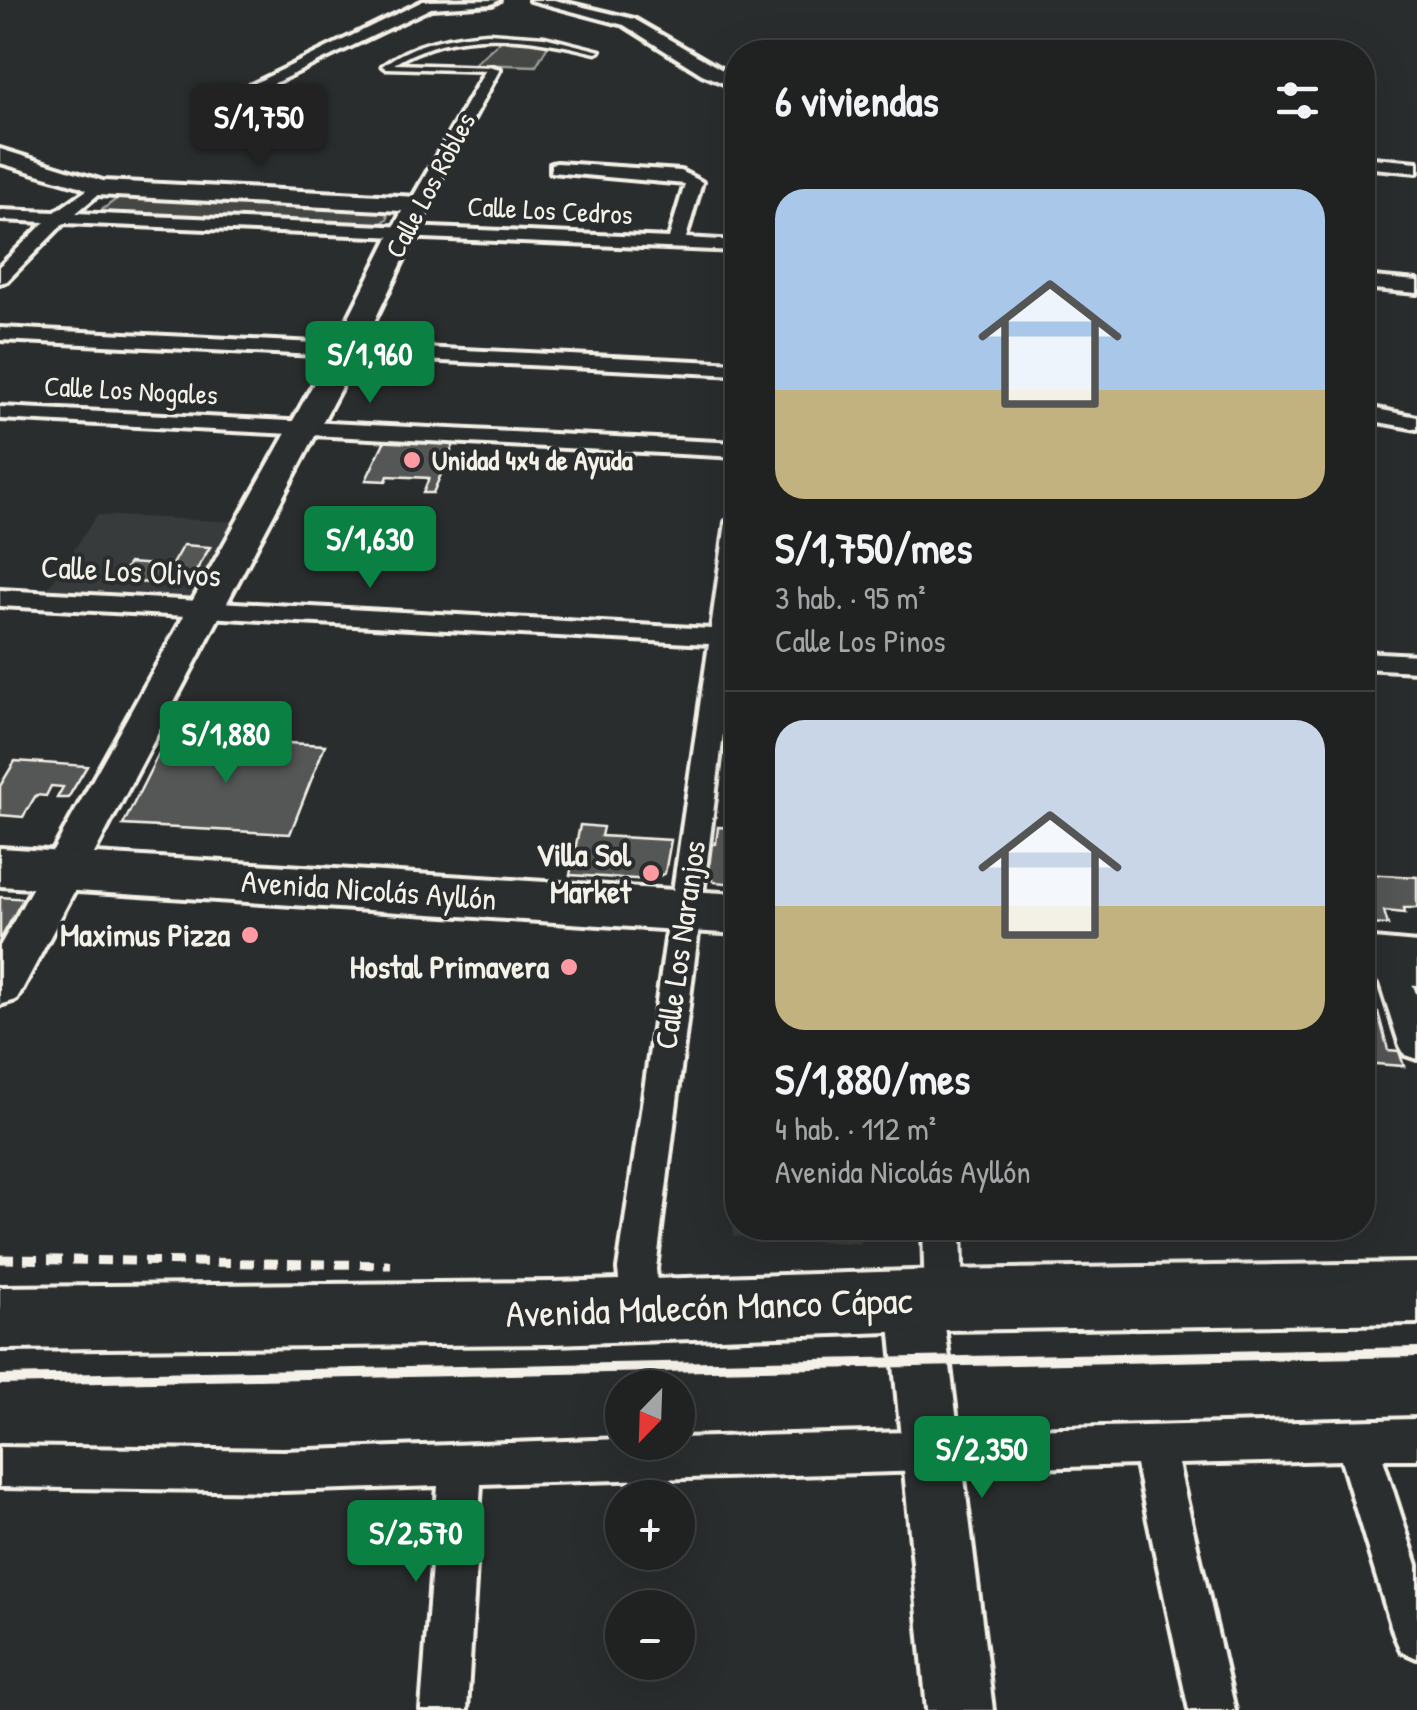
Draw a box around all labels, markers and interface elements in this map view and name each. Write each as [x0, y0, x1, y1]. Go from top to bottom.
text: 6 viviendas [775, 72, 939, 129]
icon: filters [1270, 73, 1325, 128]
pin: S/1,750 [167, 84, 351, 169]
text: S/1,750 [214, 95, 304, 138]
street label: Calle Los Robles [376, 106, 484, 264]
street label: Calle Los Cedros [467, 187, 633, 233]
icon: home [960, 254, 1140, 434]
pin: S/1,960 [278, 321, 462, 406]
text: S/1,960 [327, 332, 413, 375]
street label: Calle Los Nogales [43, 366, 219, 414]
place label: Unidad 4x4 de Ayuda [432, 441, 633, 480]
marker: Unidad 4x4 de Ayuda [401, 449, 423, 471]
pin: S/1,630 [278, 506, 462, 591]
text: S/1,630 [326, 517, 414, 560]
text: S/1,750/mes [775, 519, 972, 576]
street label: Calle Los Olivos [40, 544, 222, 597]
text: 3 hab. · 95 m² [775, 576, 926, 619]
text: Calle Los Pinos [775, 619, 946, 662]
pin: S/1,880 [134, 701, 318, 786]
text: S/1,880 [182, 712, 270, 755]
icon: home [960, 785, 1140, 965]
place label: Villa Sol Market [536, 833, 632, 913]
street label: Calle Los Naranjos [644, 838, 715, 1052]
street label: Avenida Nicolás Ayllón [240, 859, 498, 920]
marker: Villa Sol Market [640, 862, 662, 884]
place label: Maximus Pizza [60, 913, 230, 956]
marker: Maximus Pizza [239, 924, 261, 946]
place label: Hostal Primavera [350, 945, 549, 988]
marker: Hostal Primavera [558, 956, 580, 978]
text: S/1,880/mes [775, 1050, 970, 1107]
text: 4 hab. · 112 m² [775, 1107, 936, 1150]
text: Avenida Nicolás Ayllón [775, 1150, 1031, 1193]
street label: Avenida Malecón Manco Cápac [505, 1273, 913, 1339]
north arrow [605, 1370, 695, 1460]
map controls [605, 1370, 695, 1680]
pin: S/2,350 [890, 1416, 1074, 1501]
text: S/2,350 [936, 1427, 1028, 1470]
button: + [605, 1480, 695, 1570]
pin: S/2,570 [324, 1500, 508, 1585]
text: S/2,570 [369, 1511, 463, 1554]
button: − [605, 1590, 695, 1680]

